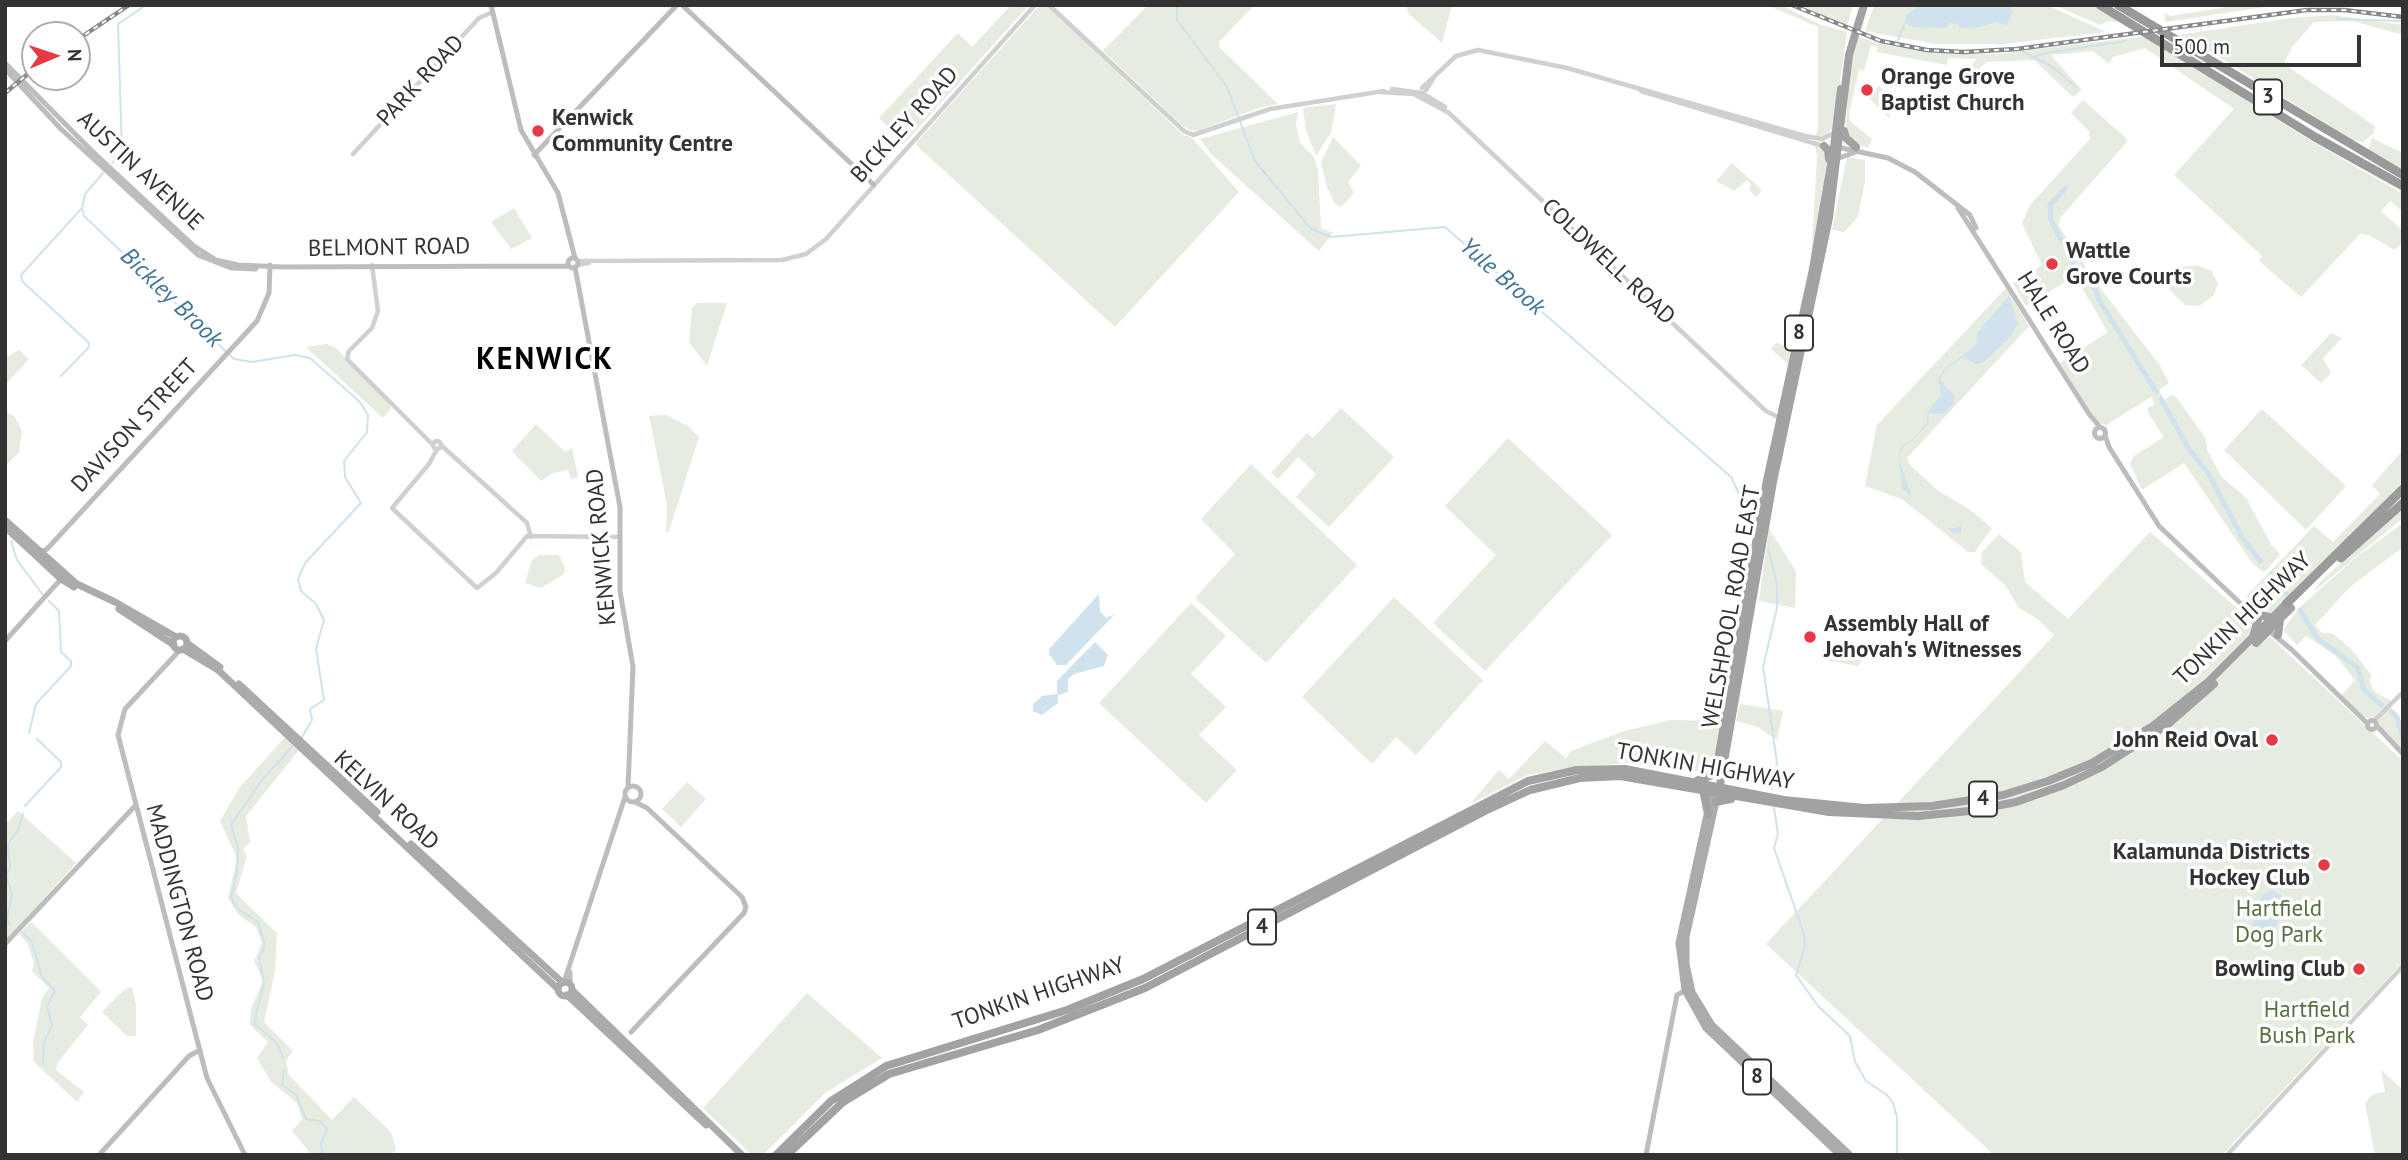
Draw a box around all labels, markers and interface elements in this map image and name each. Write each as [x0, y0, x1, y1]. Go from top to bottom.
north arrow [21, 21, 91, 91]
scale bar [2163, 21, 2364, 65]
street label: PARK ROAD [372, 30, 470, 132]
text: 500 m [2173, 33, 2230, 60]
text: N [63, 49, 87, 62]
street label: BICKLEY ROAD [846, 61, 964, 189]
place label: Orange Grove Baptist Church [1881, 63, 2025, 117]
road number: 3 [2254, 80, 2282, 114]
marker: Orange Grove Baptist Church [1859, 82, 1875, 98]
place label: Kenwick Community Centre [552, 104, 733, 158]
street label: AUSTIN AVENUE [71, 106, 209, 236]
marker: Kenwick Community Centre [530, 123, 546, 139]
street label: COLDWELL ROAD [1536, 193, 1680, 331]
water label: Yule Brook [1454, 232, 1550, 322]
street label: BELMONT ROAD [308, 233, 470, 263]
place label: Wattle Grove Courts [2066, 237, 2192, 291]
water label: Bickley Brook [114, 242, 228, 354]
marker: Wattle Grove Courts [2044, 256, 2060, 272]
street label: HALE ROAD [2011, 267, 2095, 379]
road number: 8 [1785, 316, 1813, 350]
district label: KENWICK [477, 342, 613, 378]
street label: DAVISON STREET [66, 354, 204, 498]
street label: KENWICK ROAD [581, 467, 623, 627]
street label: WELSHPOOL ROAD EAST [1697, 483, 1767, 731]
street label: TONKIN HIGHWAY [2169, 547, 2317, 691]
place label: Assembly Hall of Jehovah's Witnesses [1824, 610, 2022, 664]
marker: Assembly Hall of Jehovah's Witnesses [1802, 629, 1818, 645]
place label: John Reid Oval [2114, 726, 2258, 754]
marker: John Reid Oval [2264, 732, 2280, 748]
street label: TONKIN HIGHWAY [1614, 738, 1796, 796]
street label: KELVIN ROAD [328, 745, 444, 857]
road number: 4 [1969, 782, 1997, 816]
street label: MADDINGTON ROAD [139, 801, 219, 1005]
place label: Kalamunda Districts Hockey Club [2113, 838, 2310, 892]
marker: Kalamunda Districts Hockey Club [2316, 857, 2332, 873]
park label: Hartfield Dog Park [2235, 895, 2323, 949]
road number: 4 [1248, 909, 1276, 944]
street label: TONKIN HIGHWAY [949, 952, 1129, 1036]
place label: Bowling Club [2215, 955, 2345, 983]
marker: Bowling Club [2351, 961, 2367, 977]
park label: Hartfield Bush Park [2259, 996, 2355, 1050]
road number: 8 [1743, 1060, 1771, 1094]

